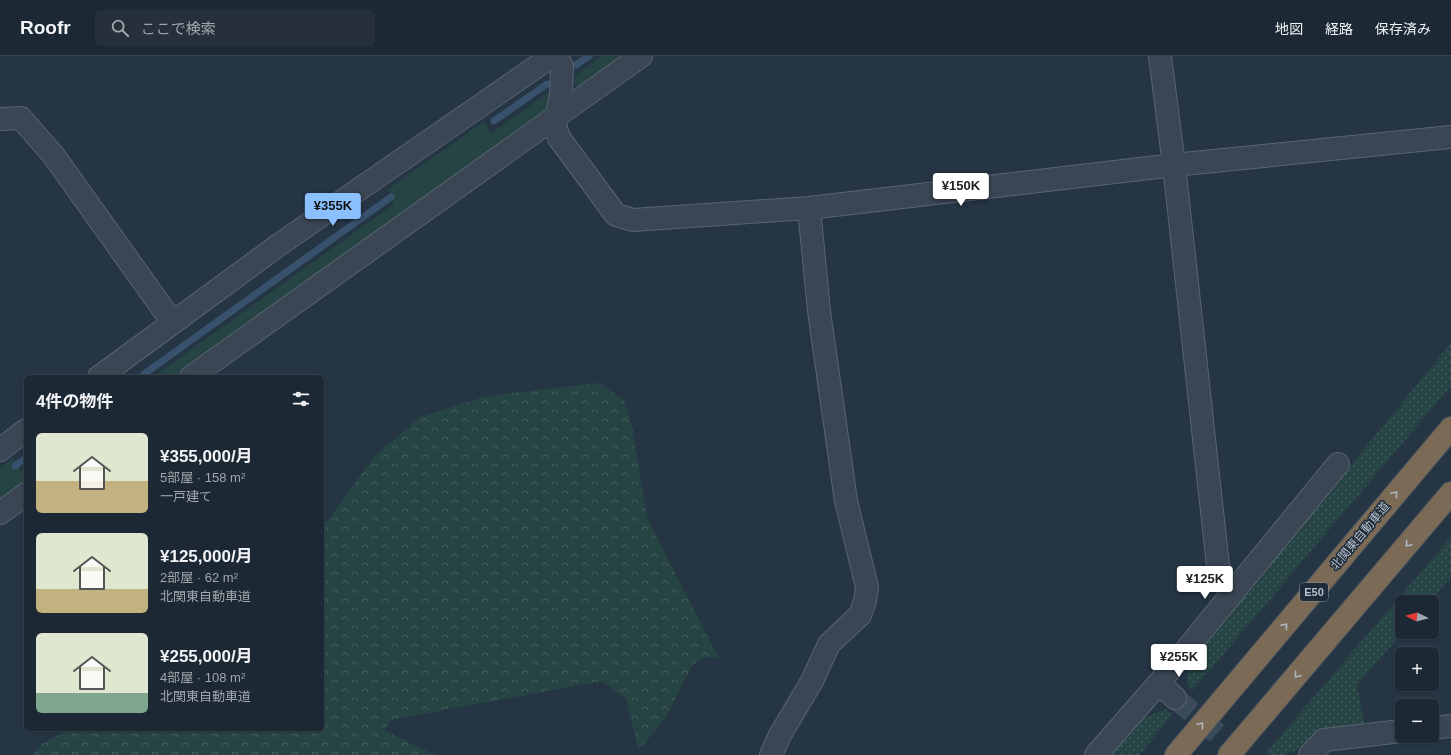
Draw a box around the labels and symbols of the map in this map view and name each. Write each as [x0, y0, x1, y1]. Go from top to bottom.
pin: ¥150K [933, 173, 989, 207]
pin: ¥355K [305, 193, 361, 227]
one-way arrow [1391, 492, 1398, 499]
street label: 北関東自動車道 [1328, 499, 1392, 573]
one-way arrow [1405, 539, 1412, 547]
pin: ¥125K [1177, 566, 1233, 600]
road number: E50 [1300, 583, 1328, 601]
north arrow [1395, 595, 1439, 639]
one-way arrow [1280, 623, 1287, 631]
pin: ¥255K [1151, 644, 1207, 678]
one-way arrow [1294, 671, 1301, 678]
one-way arrow [1196, 723, 1203, 730]

